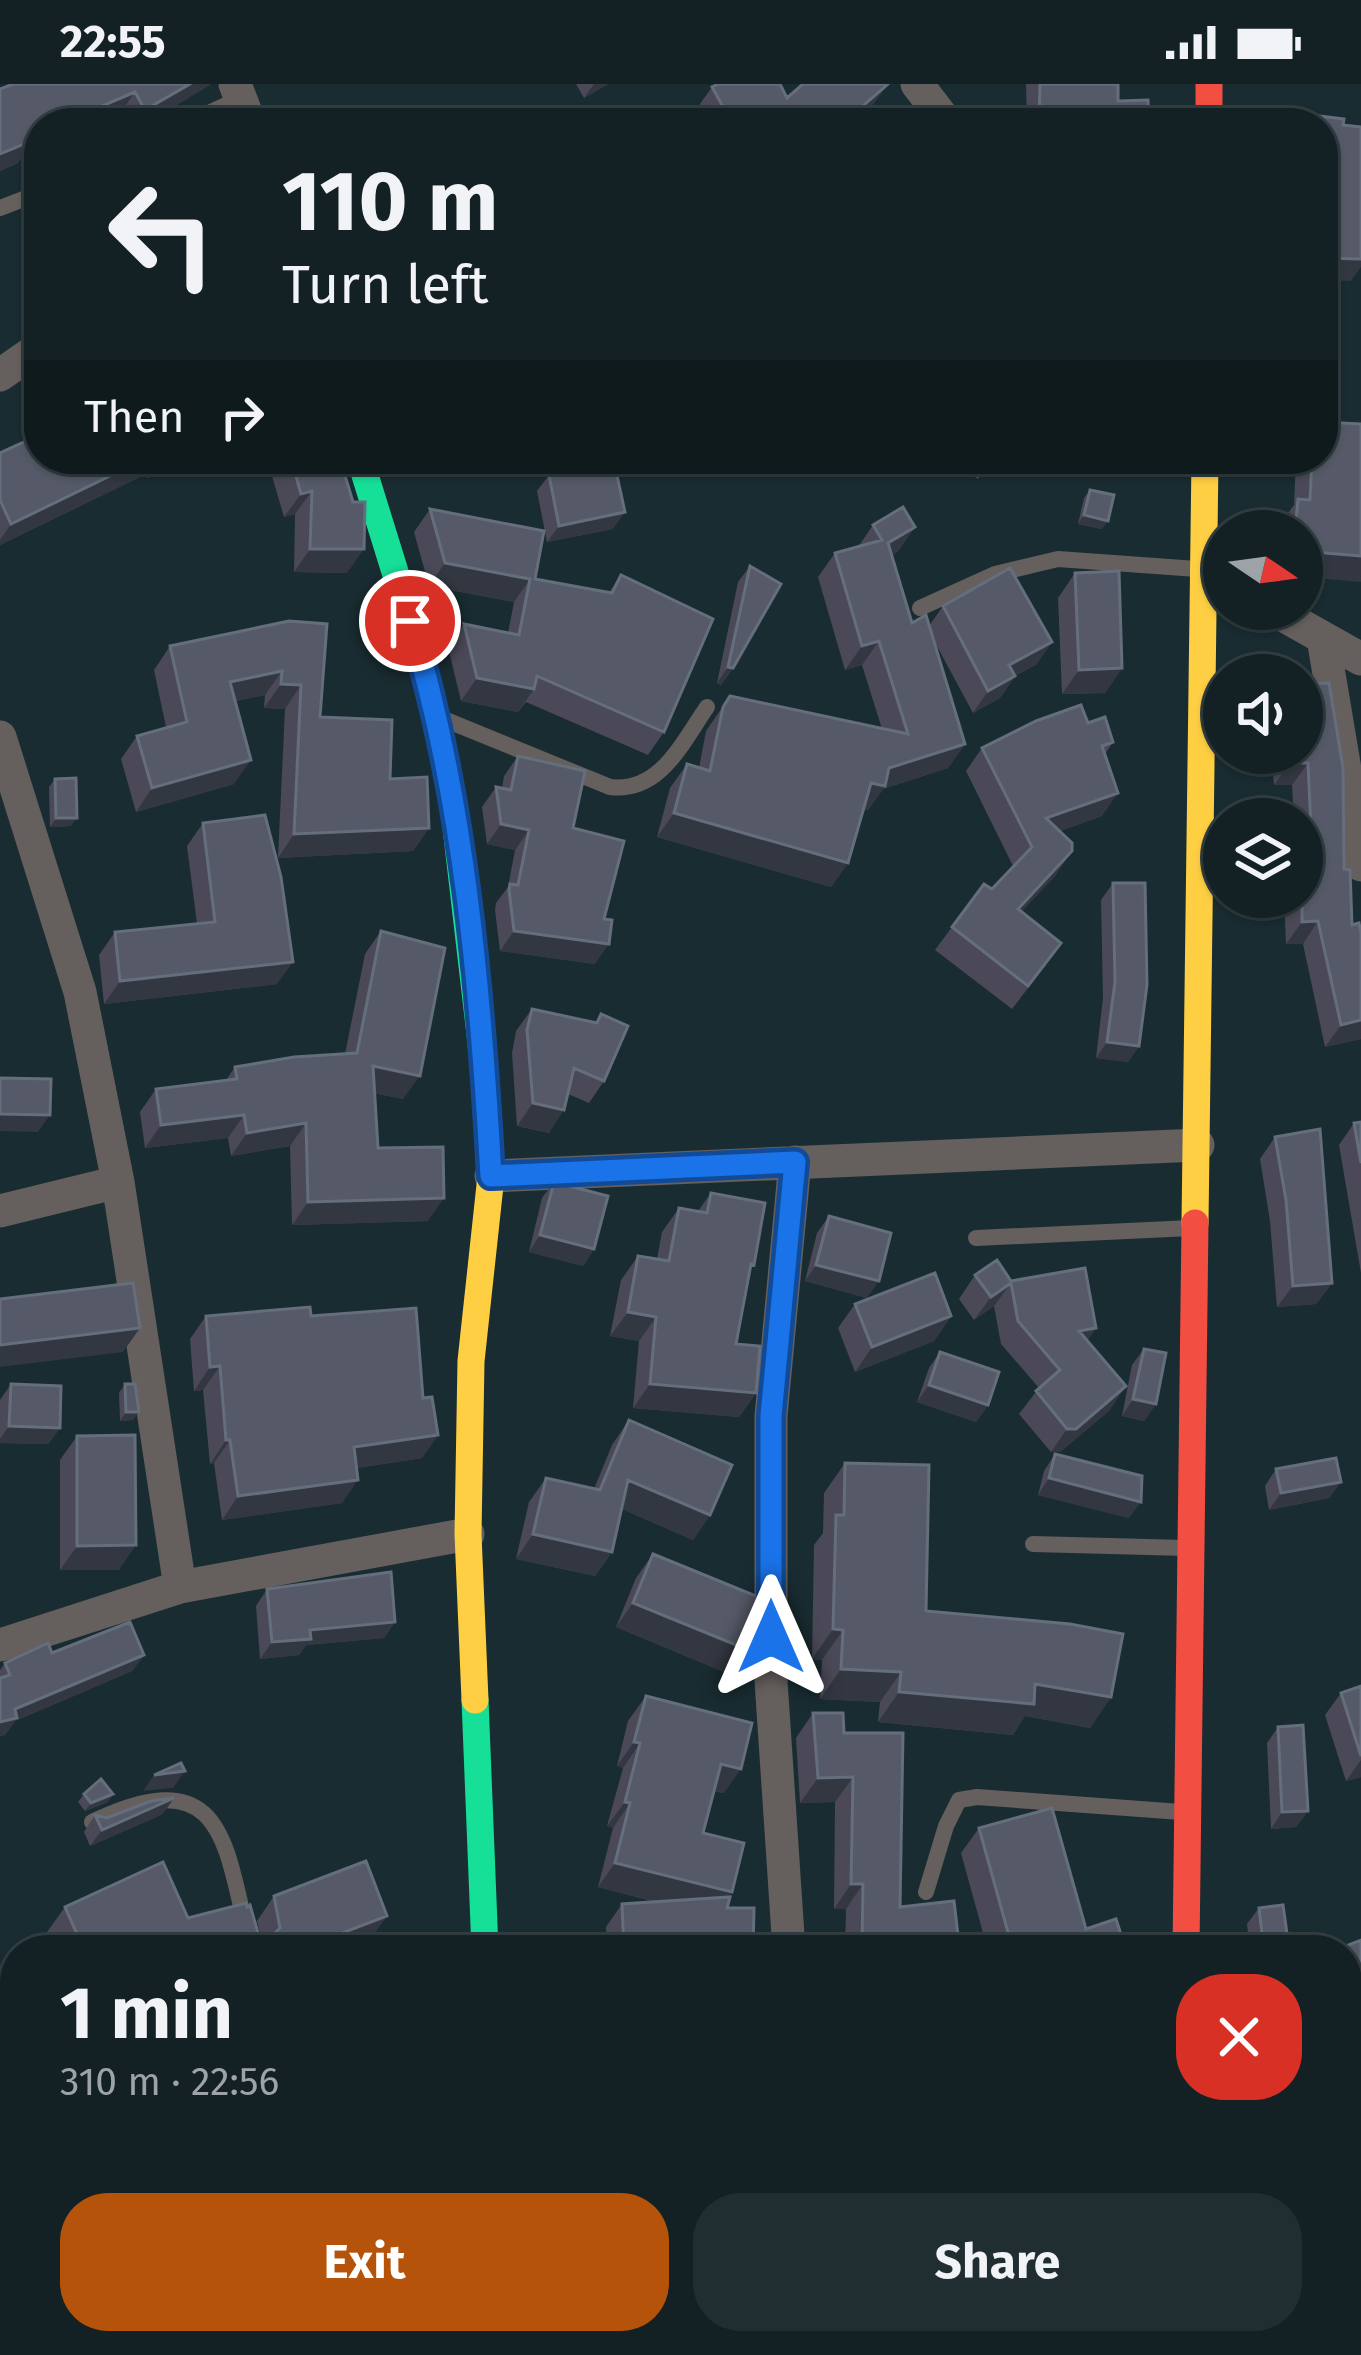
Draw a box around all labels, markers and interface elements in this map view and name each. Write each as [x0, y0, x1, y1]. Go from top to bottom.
text: 22:55 [60, 15, 166, 69]
text: 110 m [282, 151, 498, 252]
icon: left [84, 156, 240, 312]
text: Turn left [282, 253, 489, 317]
icon: right [209, 384, 275, 450]
text: Then [84, 390, 185, 444]
north arrow [1203, 510, 1323, 630]
map controls [1203, 510, 1323, 918]
pin [359, 570, 461, 672]
icon: arrive [377, 588, 443, 654]
button: sound [1203, 654, 1323, 774]
button: layers [1203, 798, 1323, 918]
position arrow [708, 1574, 834, 1700]
text: 1 min [60, 1971, 233, 2057]
button: close [1176, 1974, 1302, 2100]
text: 310 m · 22:56 [60, 2059, 279, 2105]
button: Exit [60, 2193, 669, 2331]
button: Share [693, 2193, 1302, 2331]

